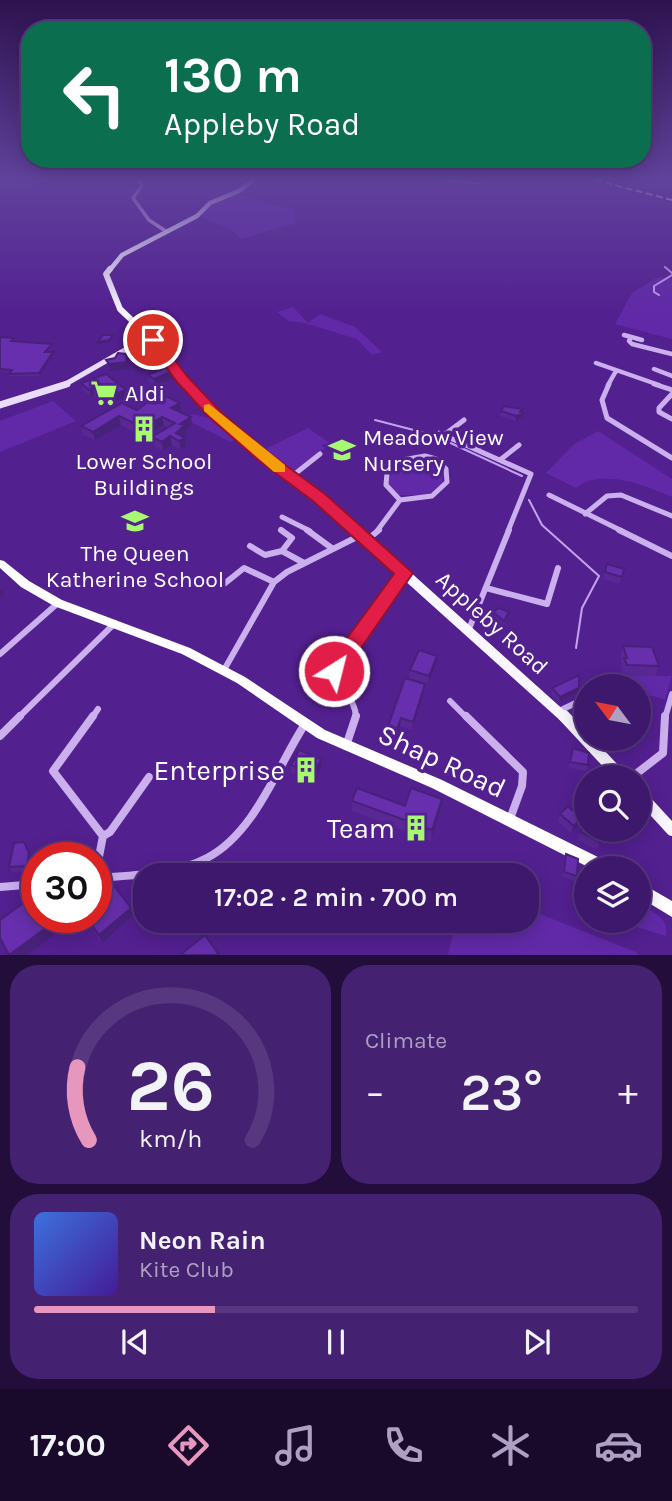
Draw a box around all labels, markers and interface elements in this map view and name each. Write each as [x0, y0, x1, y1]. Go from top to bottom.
text: 130 m [164, 47, 302, 104]
icon: left [49, 49, 140, 140]
text: Appleby Road [164, 106, 360, 143]
pin [123, 310, 183, 370]
icon: arrive [134, 321, 172, 359]
supermarket icon: Aldi [89, 378, 119, 408]
place label: Aldi [125, 380, 165, 407]
building icon: Lower School Buildings [129, 414, 159, 444]
place label: Meadow View Nursery [363, 424, 504, 477]
school or university icon: Meadow View Nursery [327, 435, 357, 465]
place label: Lower School Buildings [76, 448, 212, 501]
school or university icon: The Queen Katherine School [120, 506, 150, 536]
place label: The Queen Katherine School [46, 540, 224, 593]
street label: Appleby Road [431, 566, 553, 680]
position arrow [297, 634, 371, 708]
north arrow [574, 674, 651, 751]
map controls [574, 674, 651, 933]
street label: Shap Road [373, 717, 511, 805]
place label: Enterprise [153, 754, 285, 787]
building icon: Enterprise [291, 755, 321, 785]
button: search [574, 765, 651, 842]
place label: Team [327, 812, 395, 845]
building icon: Team [401, 813, 431, 843]
speed limit sign: 30 [21, 842, 112, 933]
button: layers [574, 856, 651, 933]
text: 17:02 · 2 min · 700 m [214, 882, 458, 913]
text: Climate [365, 1027, 447, 1054]
text: 26 [126, 1044, 215, 1129]
text: 23° [460, 1062, 543, 1123]
text: − [365, 1070, 385, 1115]
text: + [618, 1070, 638, 1115]
text: km/h [139, 1124, 202, 1153]
text: Neon Rain [139, 1225, 266, 1256]
text: Kite Club [139, 1256, 234, 1283]
icon: previous [116, 1323, 154, 1361]
icon: pause [317, 1323, 355, 1361]
icon: next [518, 1323, 556, 1361]
icon: directions [164, 1421, 213, 1470]
icon: music [271, 1421, 320, 1470]
icon: phone [379, 1421, 428, 1470]
icon: climate [486, 1421, 535, 1470]
icon: car [594, 1421, 643, 1470]
text: 17:00 [29, 1427, 106, 1464]

